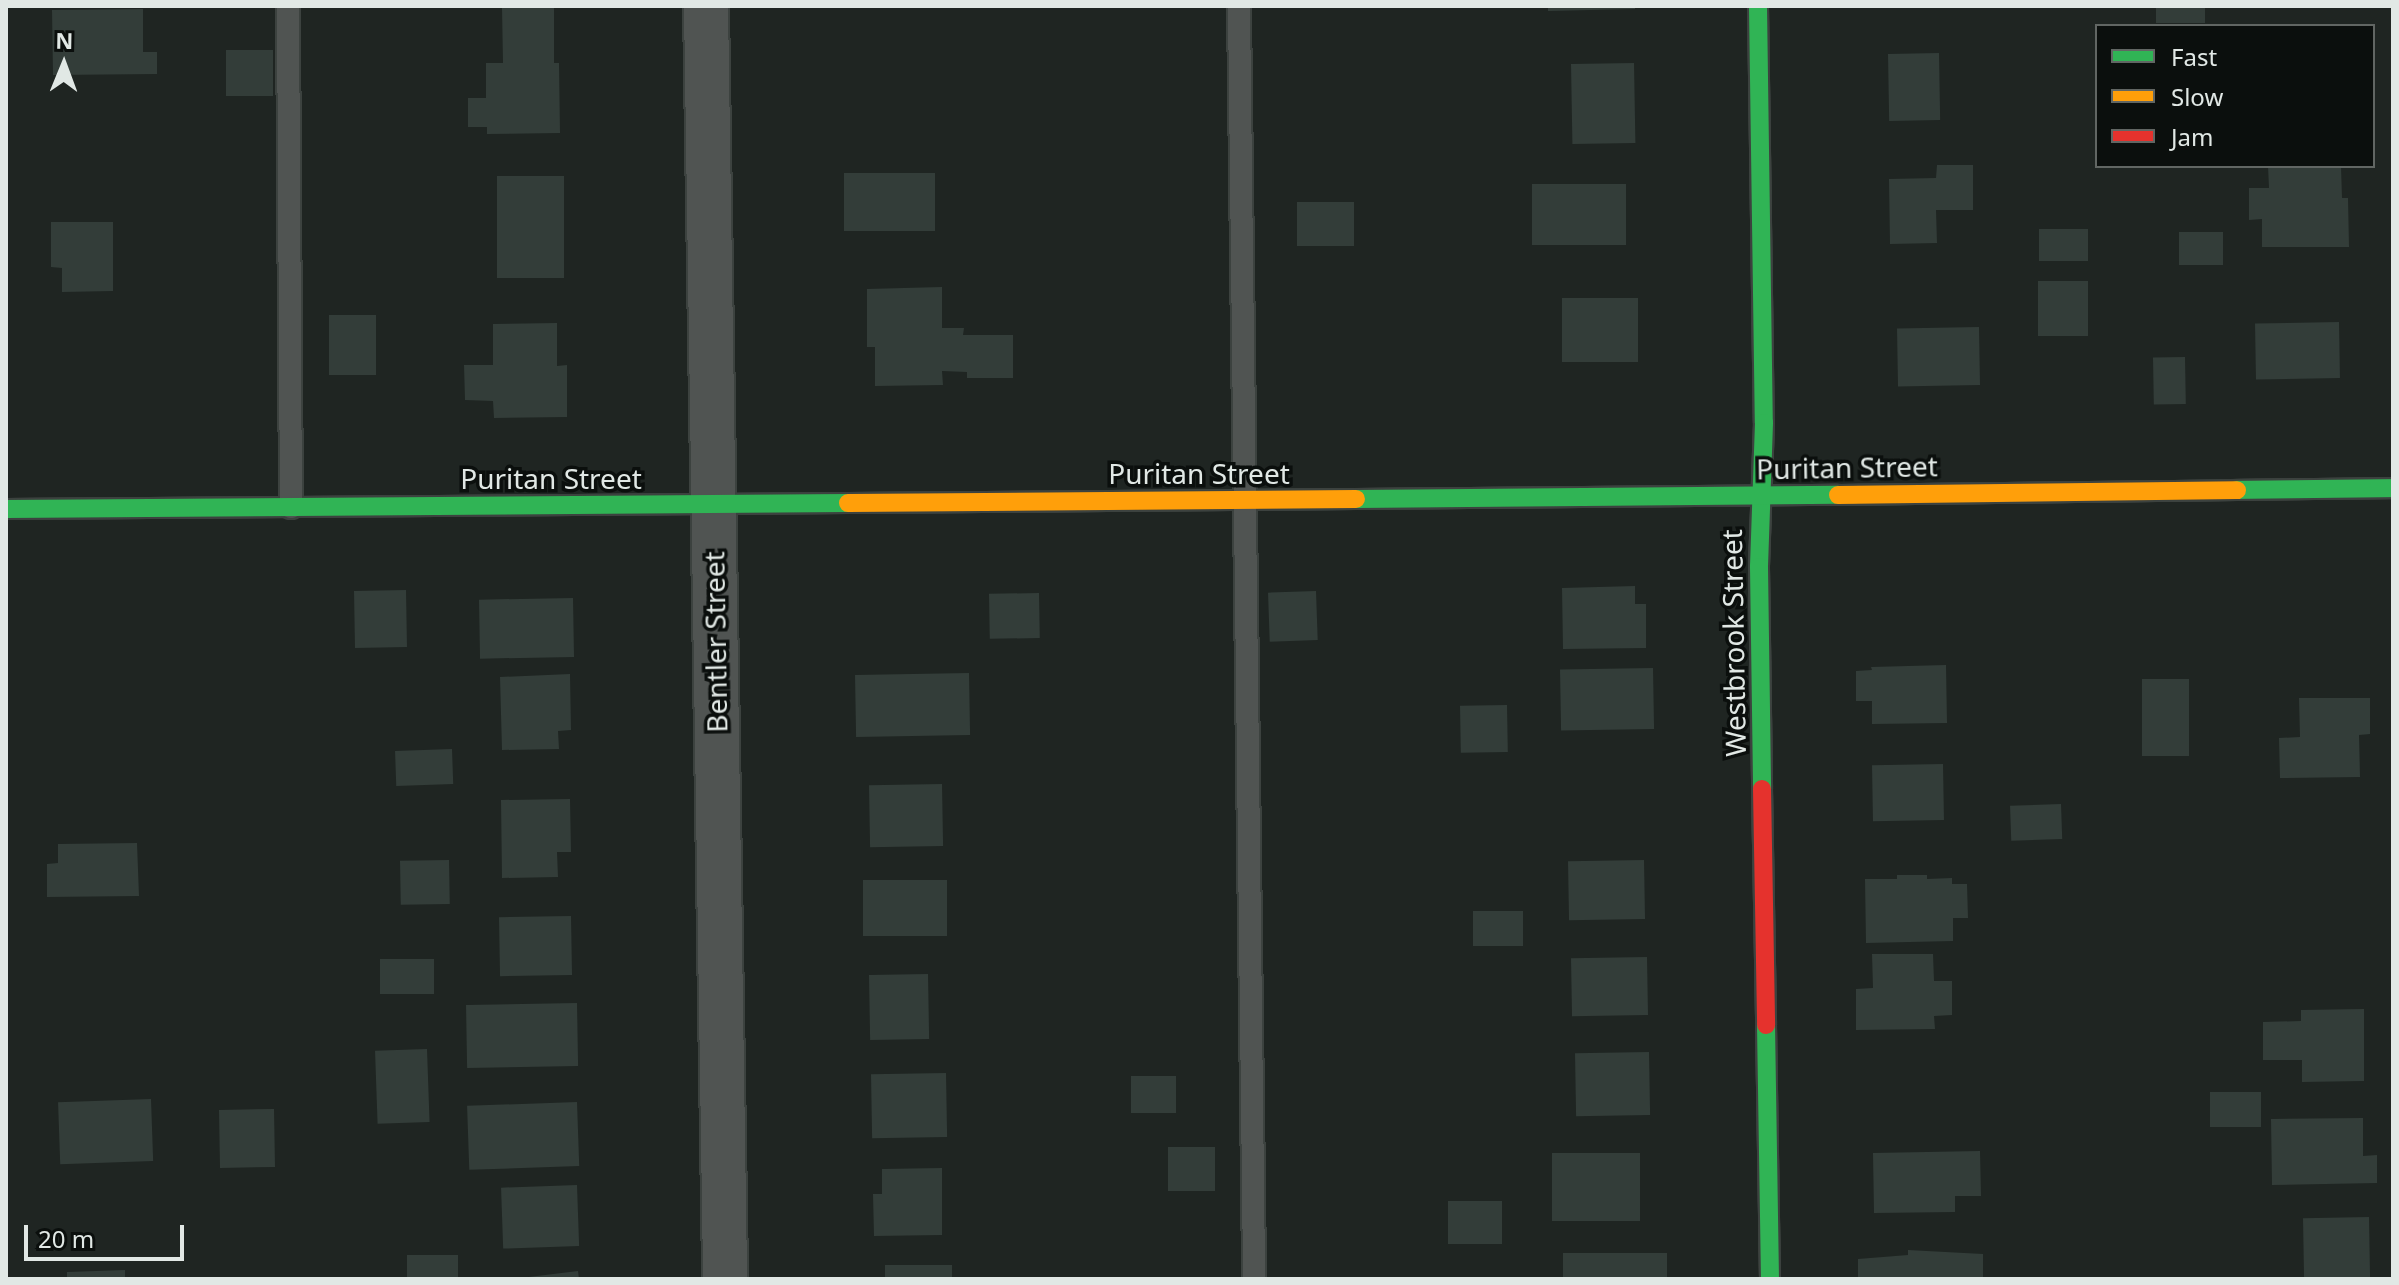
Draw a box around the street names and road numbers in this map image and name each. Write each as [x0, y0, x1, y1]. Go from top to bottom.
street label: Puritan Street [1756, 449, 1938, 485]
street label: Puritan Street [1108, 456, 1290, 490]
street label: Puritan Street [460, 461, 642, 495]
street label: Westbrook Street [1714, 529, 1752, 757]
street label: Bentler Street [697, 551, 733, 733]

